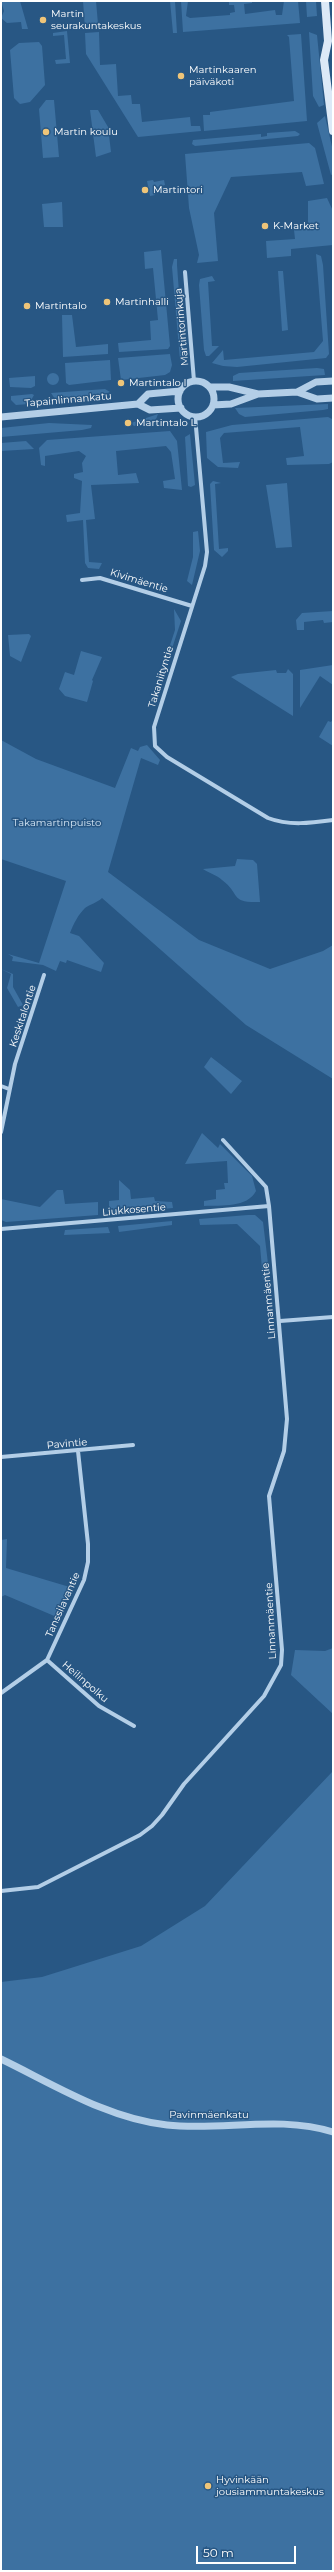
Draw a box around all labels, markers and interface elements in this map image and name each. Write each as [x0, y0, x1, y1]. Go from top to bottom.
place label: Martin seurakuntakeskus [51, 8, 141, 32]
marker: Martin seurakuntakeskus [38, 15, 48, 25]
place label: Martinkaaren päiväkoti [189, 64, 256, 88]
marker: Martinkaaren päiväkoti [176, 71, 186, 81]
place label: Martin koulu [54, 126, 118, 138]
marker: Martin koulu [41, 127, 51, 137]
place label: Martintori [153, 184, 203, 196]
marker: Martintori [140, 185, 150, 195]
place label: K-Market [273, 220, 319, 232]
marker: K-Market [260, 221, 270, 231]
street label: Martintorinkuja [173, 288, 191, 366]
place label: Martinhalli [115, 296, 169, 308]
marker: Martinhalli [102, 297, 112, 307]
place label: Martintalo [35, 300, 87, 312]
marker: Martintalo [22, 301, 32, 311]
place label: Martintalo I [129, 377, 186, 389]
marker: Martintalo I [116, 378, 126, 388]
street label: Tapainlinnankatu [24, 390, 112, 410]
place label: Martintalo L [136, 417, 196, 429]
marker: Martintalo L [123, 418, 133, 428]
street label: Kivimäentie [109, 566, 169, 596]
street label: Takaniityntie [146, 645, 176, 709]
park label: Takamartinpuisto [13, 817, 101, 829]
street label: Keskitalontie [7, 983, 39, 1049]
street label: Liukkosentie [102, 1201, 166, 1219]
street label: Linnanmäentie [260, 1262, 278, 1340]
street label: Pavintie [46, 1436, 88, 1452]
street label: Tanssilavantie [43, 1571, 83, 1639]
street label: Linnanmäentie [263, 1582, 279, 1660]
street label: Heilinpolku [59, 1659, 111, 1705]
street label: Pavinmäenkatu [169, 2109, 249, 2121]
place label: Hyvinkään jousiammuntakeskus [216, 2474, 324, 2498]
marker: Hyvinkään jousiammuntakeskus [203, 2481, 213, 2491]
scale bar [198, 2538, 298, 2564]
text: 50 m [203, 2545, 234, 2560]

